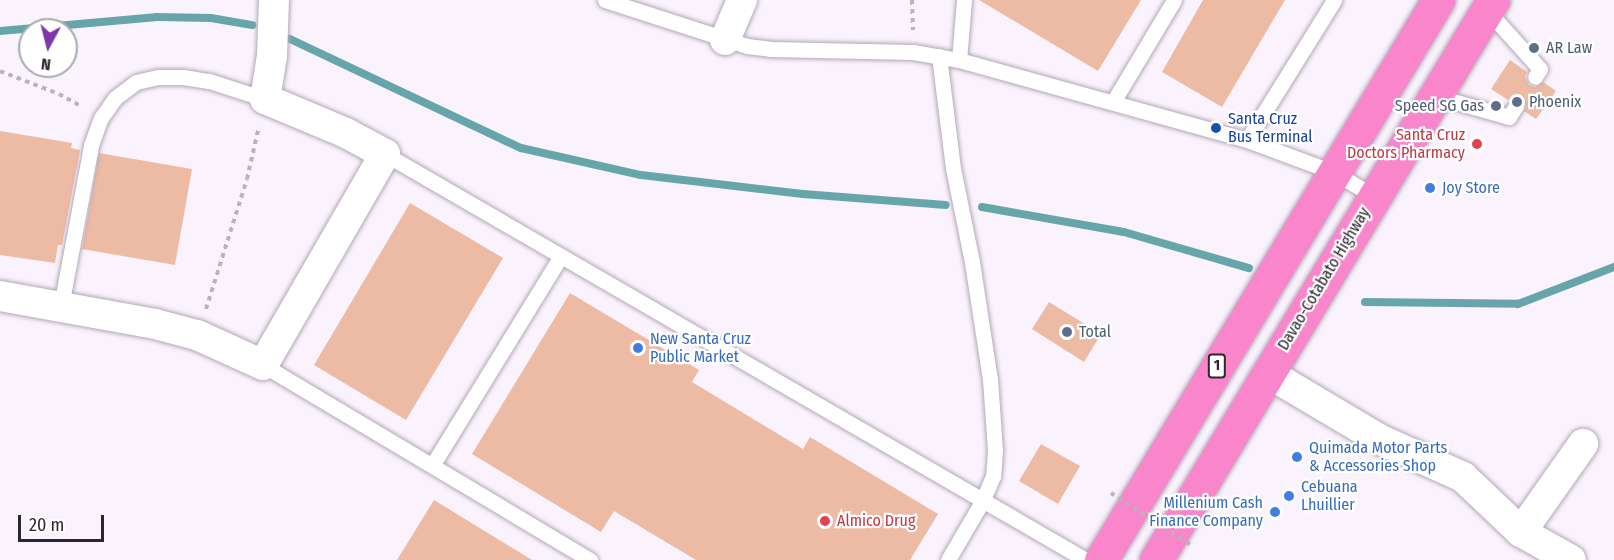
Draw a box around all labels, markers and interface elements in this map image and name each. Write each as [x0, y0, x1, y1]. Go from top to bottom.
north arrow [18, 18, 78, 78]
place label: AR Law [1546, 38, 1592, 58]
marker: AR Law [1527, 41, 1541, 55]
text: N [40, 54, 52, 74]
place label: Phoenix [1529, 92, 1581, 112]
marker: Phoenix [1510, 95, 1524, 109]
place label: Speed SG Gas [1395, 96, 1484, 116]
marker: Speed SG Gas [1489, 99, 1503, 113]
place label: Santa Cruz Bus Terminal [1228, 109, 1312, 147]
marker: Santa Cruz Bus Terminal [1209, 121, 1223, 135]
place label: Santa Cruz Doctors Pharmacy [1347, 125, 1465, 163]
marker: Santa Cruz Doctors Pharmacy [1470, 137, 1484, 151]
place label: Joy Store [1442, 178, 1500, 198]
marker: Joy Store [1423, 181, 1437, 195]
street label: Davao-Cotabato Highway [1274, 204, 1374, 354]
place label: Total [1079, 322, 1111, 342]
marker: Total [1060, 325, 1074, 339]
place label: New Santa Cruz Public Market [650, 329, 751, 367]
marker: New Santa Cruz Public Market [631, 341, 645, 355]
road number: 1 [1206, 354, 1228, 378]
place label: Quimada Motor Parts & Accessories Shop [1309, 438, 1447, 476]
marker: Quimada Motor Parts & Accessories Shop [1290, 450, 1304, 464]
place label: Cebuana Lhuillier [1301, 477, 1358, 515]
marker: Cebuana Lhuillier [1282, 489, 1296, 503]
place label: Millenium Cash Finance Company [1149, 493, 1263, 531]
scale bar [21, 503, 106, 541]
marker: Millenium Cash Finance Company [1268, 505, 1282, 519]
place label: Almico Drug [837, 511, 915, 531]
text: 20 m [29, 514, 64, 536]
marker: Almico Drug [818, 514, 832, 528]

